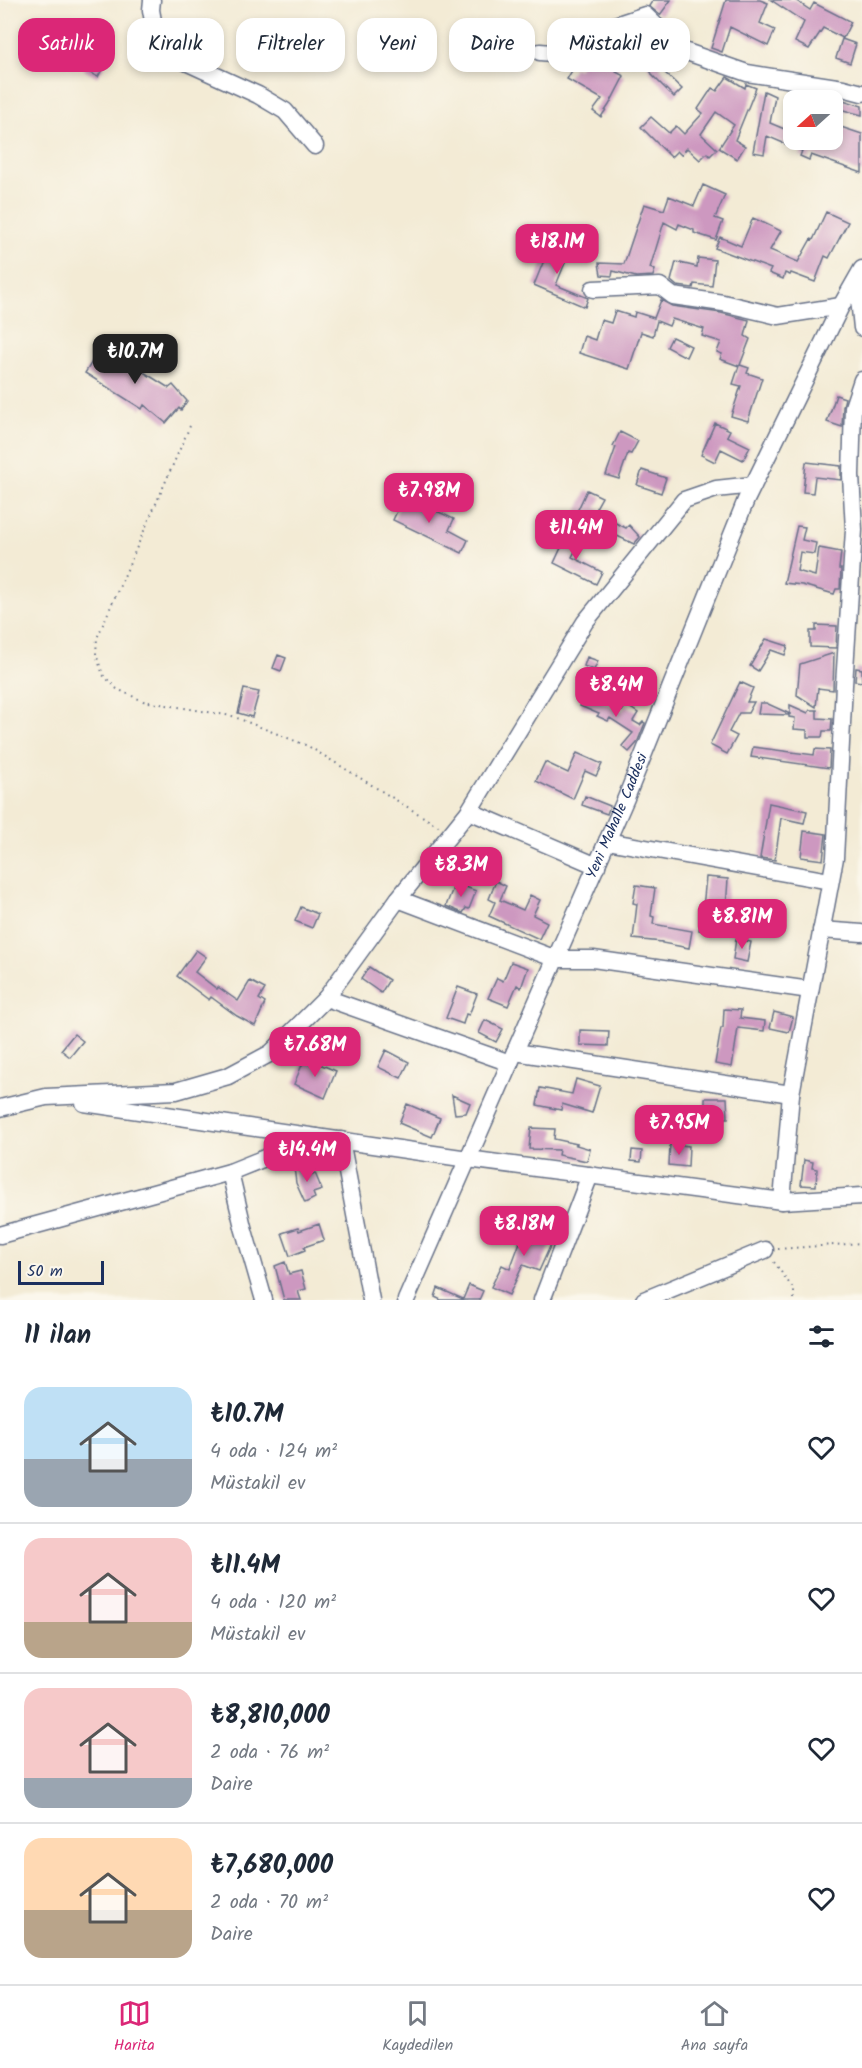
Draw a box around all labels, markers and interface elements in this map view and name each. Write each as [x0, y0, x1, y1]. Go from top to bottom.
chip: Satılık [18, 18, 115, 72]
chip: Kiralık [127, 18, 224, 72]
chip: Filtreler [236, 18, 345, 72]
chip: Yeni [357, 18, 437, 72]
chip: Daire [449, 18, 535, 72]
chip: Müstakil ev [547, 18, 690, 72]
north arrow [783, 90, 843, 150]
map controls [783, 90, 843, 150]
pin: ₺18.1M [508, 224, 606, 275]
text: ₺18.1M [530, 227, 584, 259]
pin: ₺10.7M [86, 334, 184, 385]
text: ₺10.7M [107, 337, 163, 369]
pin: ₺7.98M [380, 473, 478, 524]
text: ₺7.98M [398, 476, 460, 508]
pin: ₺11.4M [527, 510, 625, 561]
text: ₺11.4M [549, 513, 603, 545]
pin: ₺8.4M [574, 667, 658, 718]
text: ₺8.4M [589, 670, 643, 702]
street label: Yeni Mahalle Caddesi [580, 748, 655, 883]
pin: ₺8.3M [419, 847, 503, 898]
text: ₺8.3M [434, 850, 488, 882]
pin: ₺8.81M [693, 899, 791, 950]
text: ₺8.81M [712, 902, 772, 934]
pin: ₺7.68M [266, 1027, 364, 1078]
text: ₺7.68M [284, 1030, 346, 1062]
pin: ₺7.95M [630, 1105, 728, 1156]
text: ₺7.95M [649, 1108, 709, 1140]
pin: ₺14.4M [258, 1132, 356, 1183]
text: ₺14.4M [278, 1135, 336, 1167]
pin: ₺8.18M [475, 1206, 573, 1257]
text: ₺8.18M [494, 1209, 554, 1241]
scale bar [18, 1258, 104, 1286]
text: 50 m [27, 1259, 63, 1284]
text: 11 ilan [24, 1315, 91, 1357]
icon: filters [805, 1320, 838, 1353]
text: ₺10.7M [210, 1394, 284, 1436]
icon: home [72, 1411, 144, 1483]
icon: heart [805, 1431, 838, 1464]
text: 4 oda · 124 m² [210, 1436, 337, 1468]
text: Müstakil ev [210, 1468, 306, 1500]
text: ₺11.4M [210, 1545, 280, 1587]
icon: home [72, 1562, 144, 1634]
icon: heart [805, 1582, 838, 1615]
text: 4 oda · 120 m² [210, 1587, 336, 1619]
text: Müstakil ev [210, 1619, 306, 1651]
text: ₺8,810,000 [210, 1695, 330, 1737]
icon: home [72, 1712, 144, 1784]
icon: heart [805, 1732, 838, 1765]
text: 2 oda · 76 m² [210, 1737, 329, 1769]
text: Daire [210, 1769, 253, 1801]
text: ₺7,680,000 [210, 1845, 333, 1887]
icon: home [72, 1862, 144, 1934]
icon: heart [805, 1882, 838, 1915]
text: 2 oda · 70 m² [210, 1887, 328, 1919]
text: Daire [210, 1919, 253, 1951]
tab: Harita [114, 1997, 155, 2058]
tab: Kaydedilen [382, 1997, 453, 2058]
tab: Ana sayfa [681, 1997, 748, 2058]

